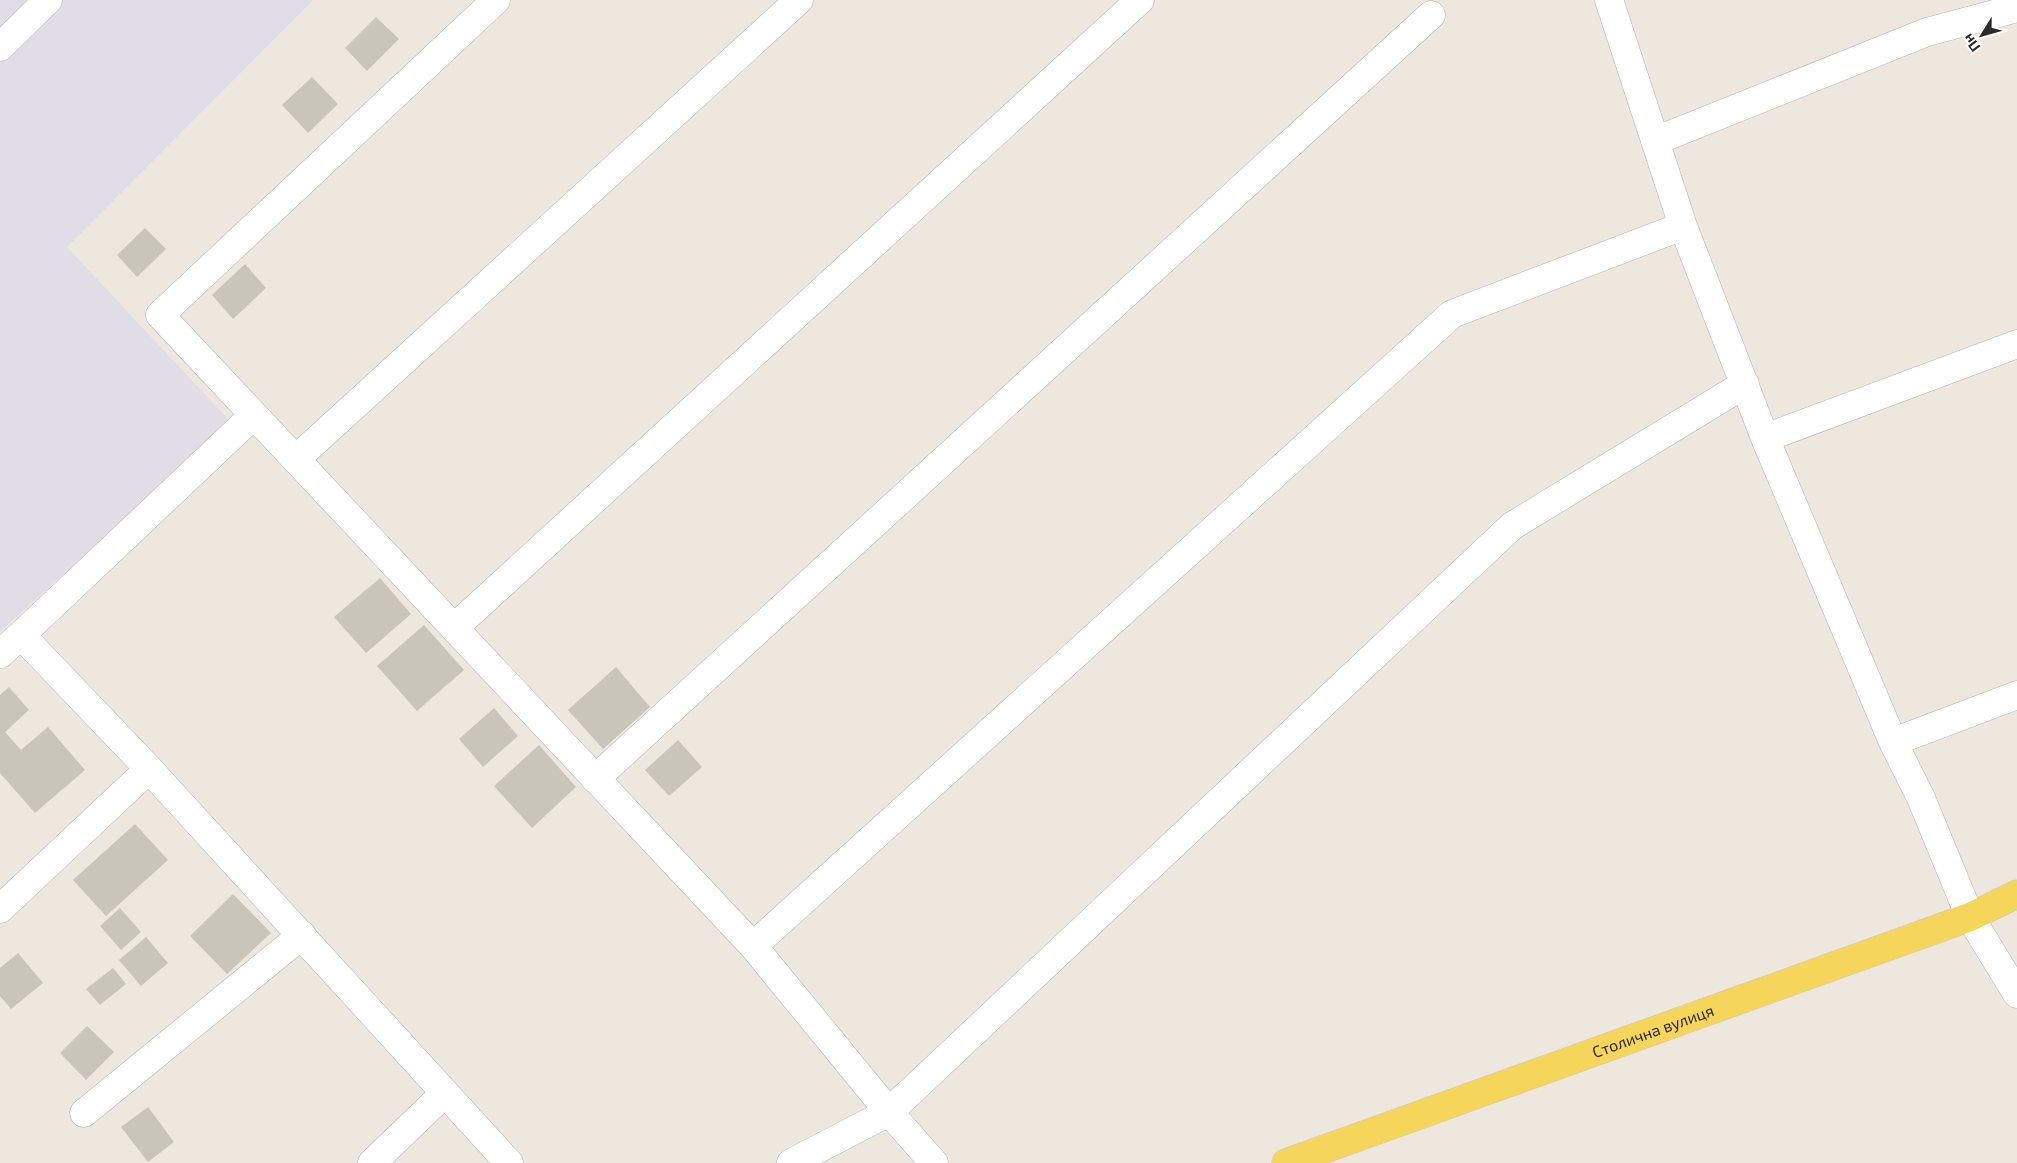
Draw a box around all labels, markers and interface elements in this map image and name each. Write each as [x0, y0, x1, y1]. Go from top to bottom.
north arrow [1957, 10, 2007, 60]
text: Пн [1959, 31, 1983, 56]
street label: Столична вулиця [1589, 1000, 1716, 1061]

